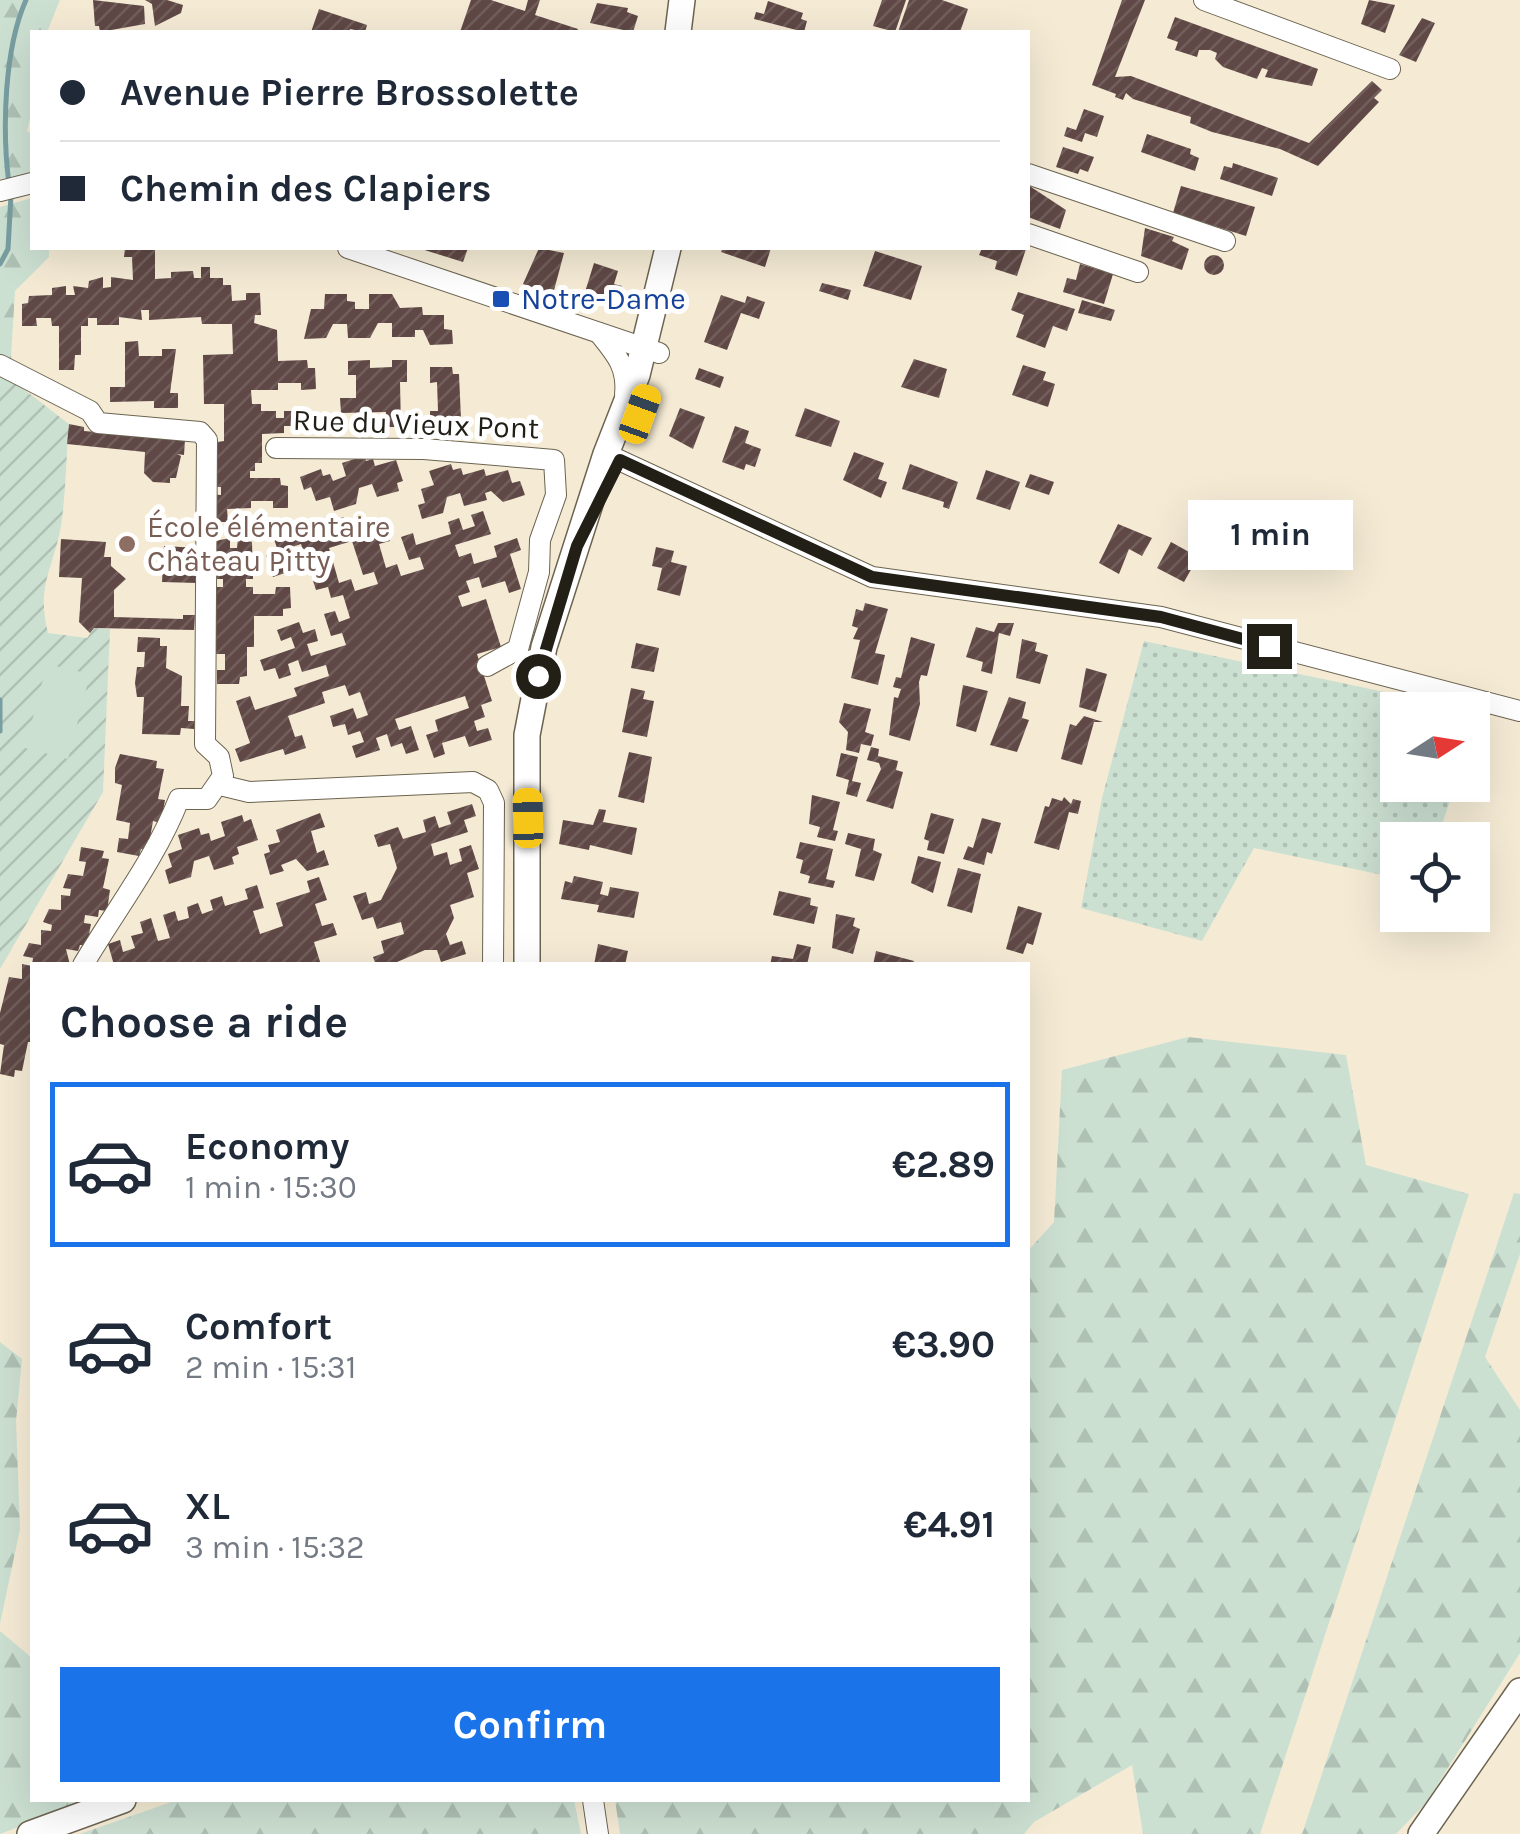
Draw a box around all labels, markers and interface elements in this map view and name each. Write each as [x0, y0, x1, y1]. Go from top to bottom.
text: Avenue Pierre Brossolette [120, 70, 579, 115]
text: Chemin des Clapiers [120, 166, 491, 211]
place label: Notre-Dame [521, 281, 686, 317]
marker: Notre-Dame [490, 288, 512, 310]
car [616, 381, 664, 447]
street label: Rue du Vieux Pont [292, 402, 540, 446]
callout: 1 min [1186, 501, 1352, 571]
place label: École élémentaire Château Pitty [147, 509, 390, 579]
text: 1 min [1230, 516, 1311, 553]
marker: École élémentaire Château Pitty [116, 533, 138, 555]
route end [1247, 624, 1292, 669]
route start [516, 654, 561, 699]
north arrow [1380, 692, 1490, 802]
map controls [1380, 692, 1490, 932]
car [512, 788, 544, 848]
button: locate [1380, 822, 1490, 932]
text: Choose a ride [60, 996, 348, 1048]
icon: car [65, 1120, 155, 1210]
text: Economy [185, 1124, 349, 1169]
text: €2.89 [892, 1142, 995, 1187]
text: 1 min · 15:30 [185, 1169, 357, 1206]
icon: car [65, 1300, 155, 1390]
text: Comfort [185, 1304, 332, 1349]
text: €3.90 [892, 1322, 995, 1367]
text: 2 min · 15:31 [185, 1349, 356, 1386]
icon: car [65, 1480, 155, 1570]
text: XL [185, 1484, 230, 1529]
text: €4.91 [903, 1502, 995, 1547]
text: 3 min · 15:32 [185, 1529, 365, 1566]
button: Confirm [60, 1667, 1000, 1782]

